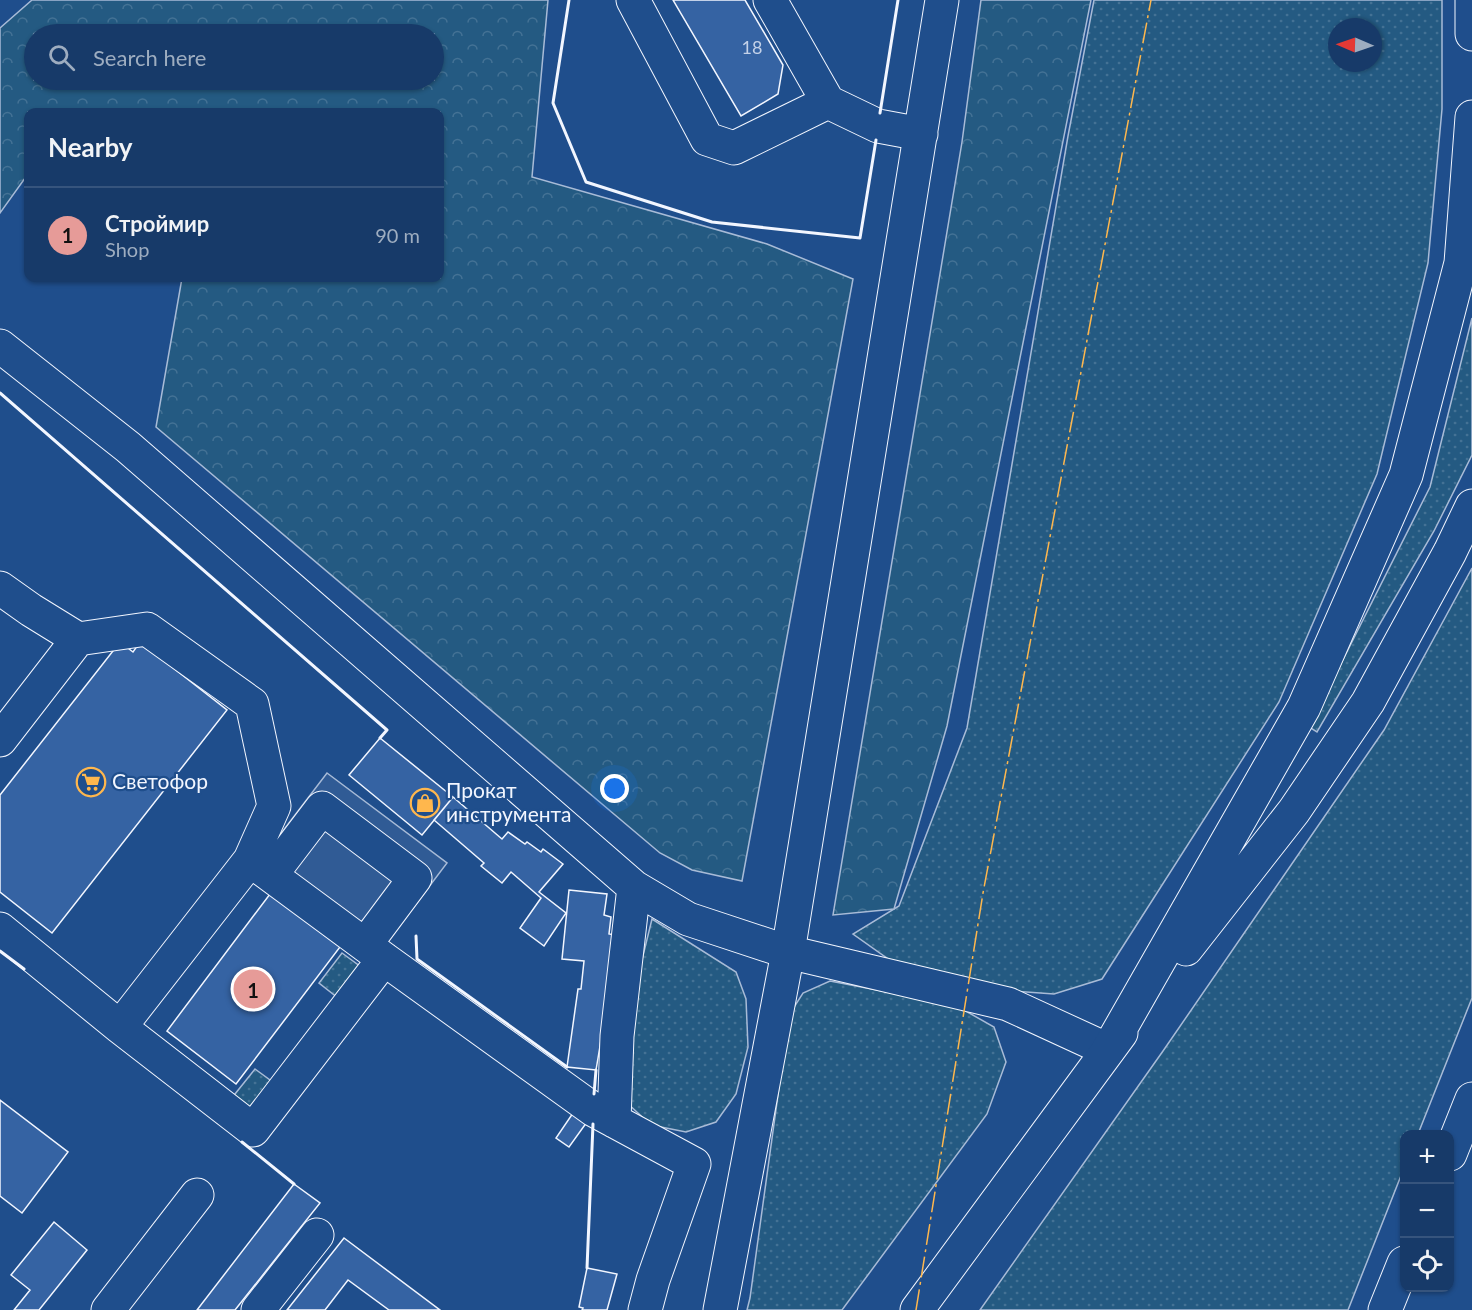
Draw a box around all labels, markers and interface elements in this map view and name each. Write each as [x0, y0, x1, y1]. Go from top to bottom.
north arrow [1328, 18, 1382, 72]
search box [24, 24, 444, 90]
house number: 18 [742, 36, 762, 58]
icon: search [45, 41, 78, 74]
text: Search here [93, 44, 206, 71]
text: Nearby [48, 131, 133, 163]
text: Строймир [105, 210, 209, 237]
text: 1 [62, 223, 73, 247]
text: 90 m [375, 223, 420, 247]
text: Shop [105, 237, 149, 261]
supermarket icon: Светофор [75, 766, 107, 798]
place label: Светофор [112, 768, 208, 793]
your location [600, 774, 629, 803]
place label: Прокат инструмента [446, 777, 572, 826]
shop icon: Прокат инструмента [409, 787, 441, 819]
pin: 1 [234, 966, 272, 1012]
map controls [1400, 1130, 1454, 1292]
button: + [1400, 1130, 1454, 1184]
button: − [1400, 1184, 1454, 1238]
button: locate [1400, 1238, 1454, 1292]

